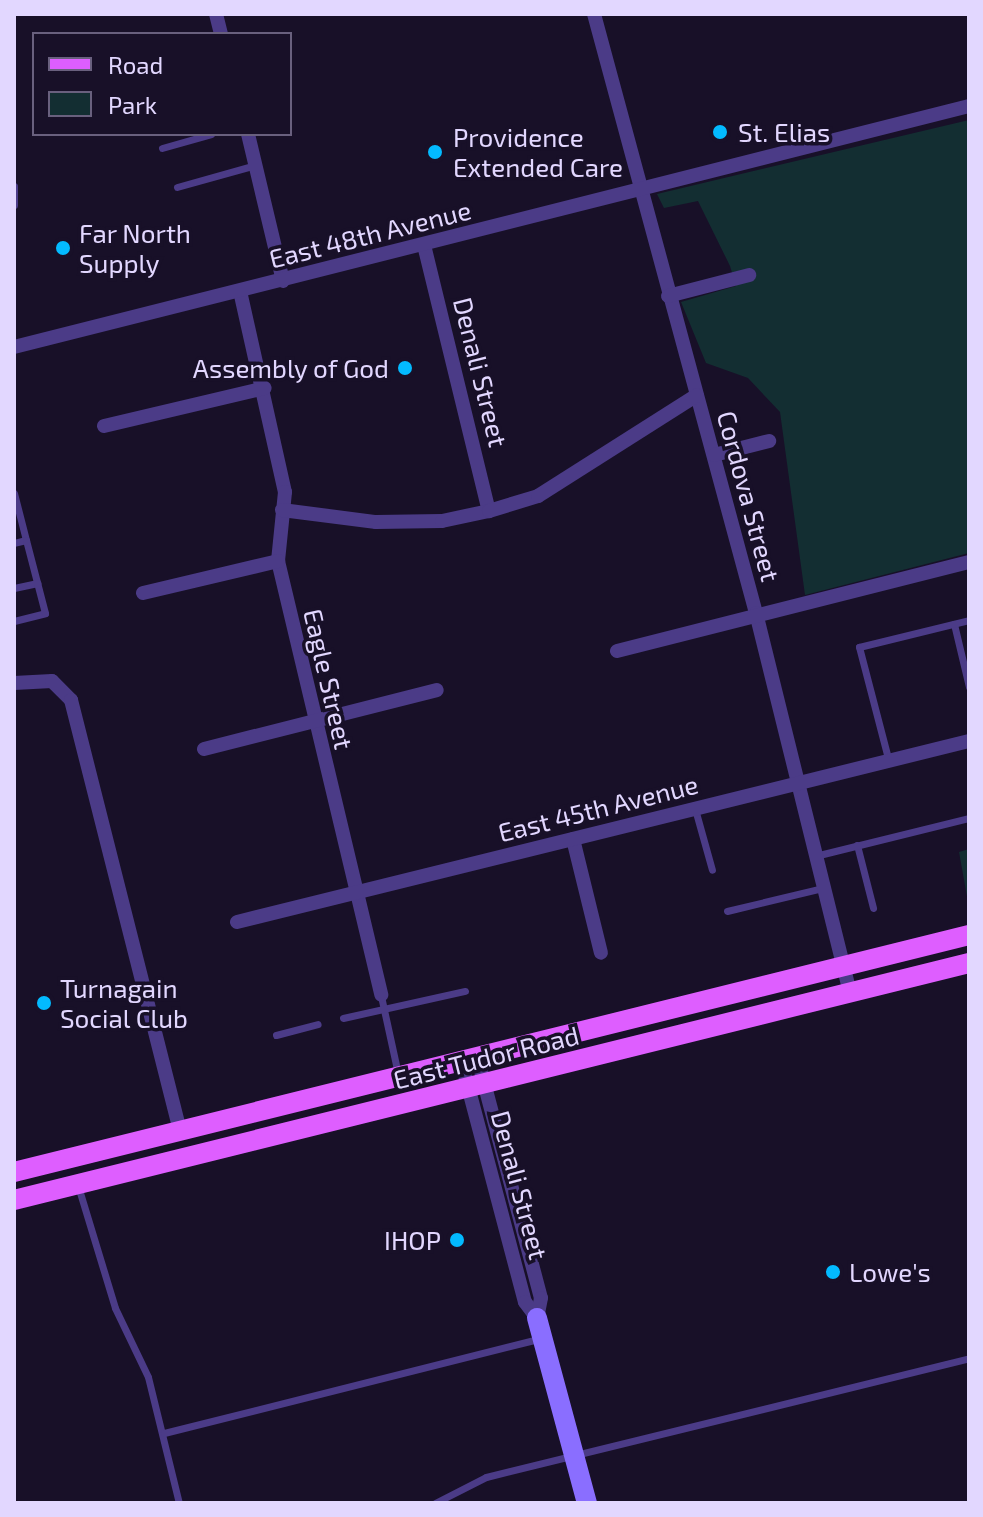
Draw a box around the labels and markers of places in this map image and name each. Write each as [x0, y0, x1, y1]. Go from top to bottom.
place label: St. Elias [738, 116, 830, 148]
place label: Providence Extended Care [453, 121, 623, 182]
marker: St. Elias [709, 121, 731, 143]
marker: Providence Extended Care [424, 141, 446, 163]
place label: Far North Supply [79, 217, 191, 278]
marker: Far North Supply [54, 239, 72, 257]
place label: Assembly of God [192, 352, 389, 384]
marker: Assembly of God [396, 359, 414, 377]
place label: Turnagain Social Club [60, 972, 188, 1034]
marker: Turnagain Social Club [35, 994, 53, 1012]
place label: IHOP [384, 1224, 441, 1256]
marker: IHOP [448, 1231, 466, 1249]
place label: Lowe's [849, 1256, 931, 1288]
marker: Lowe's [824, 1263, 842, 1281]

